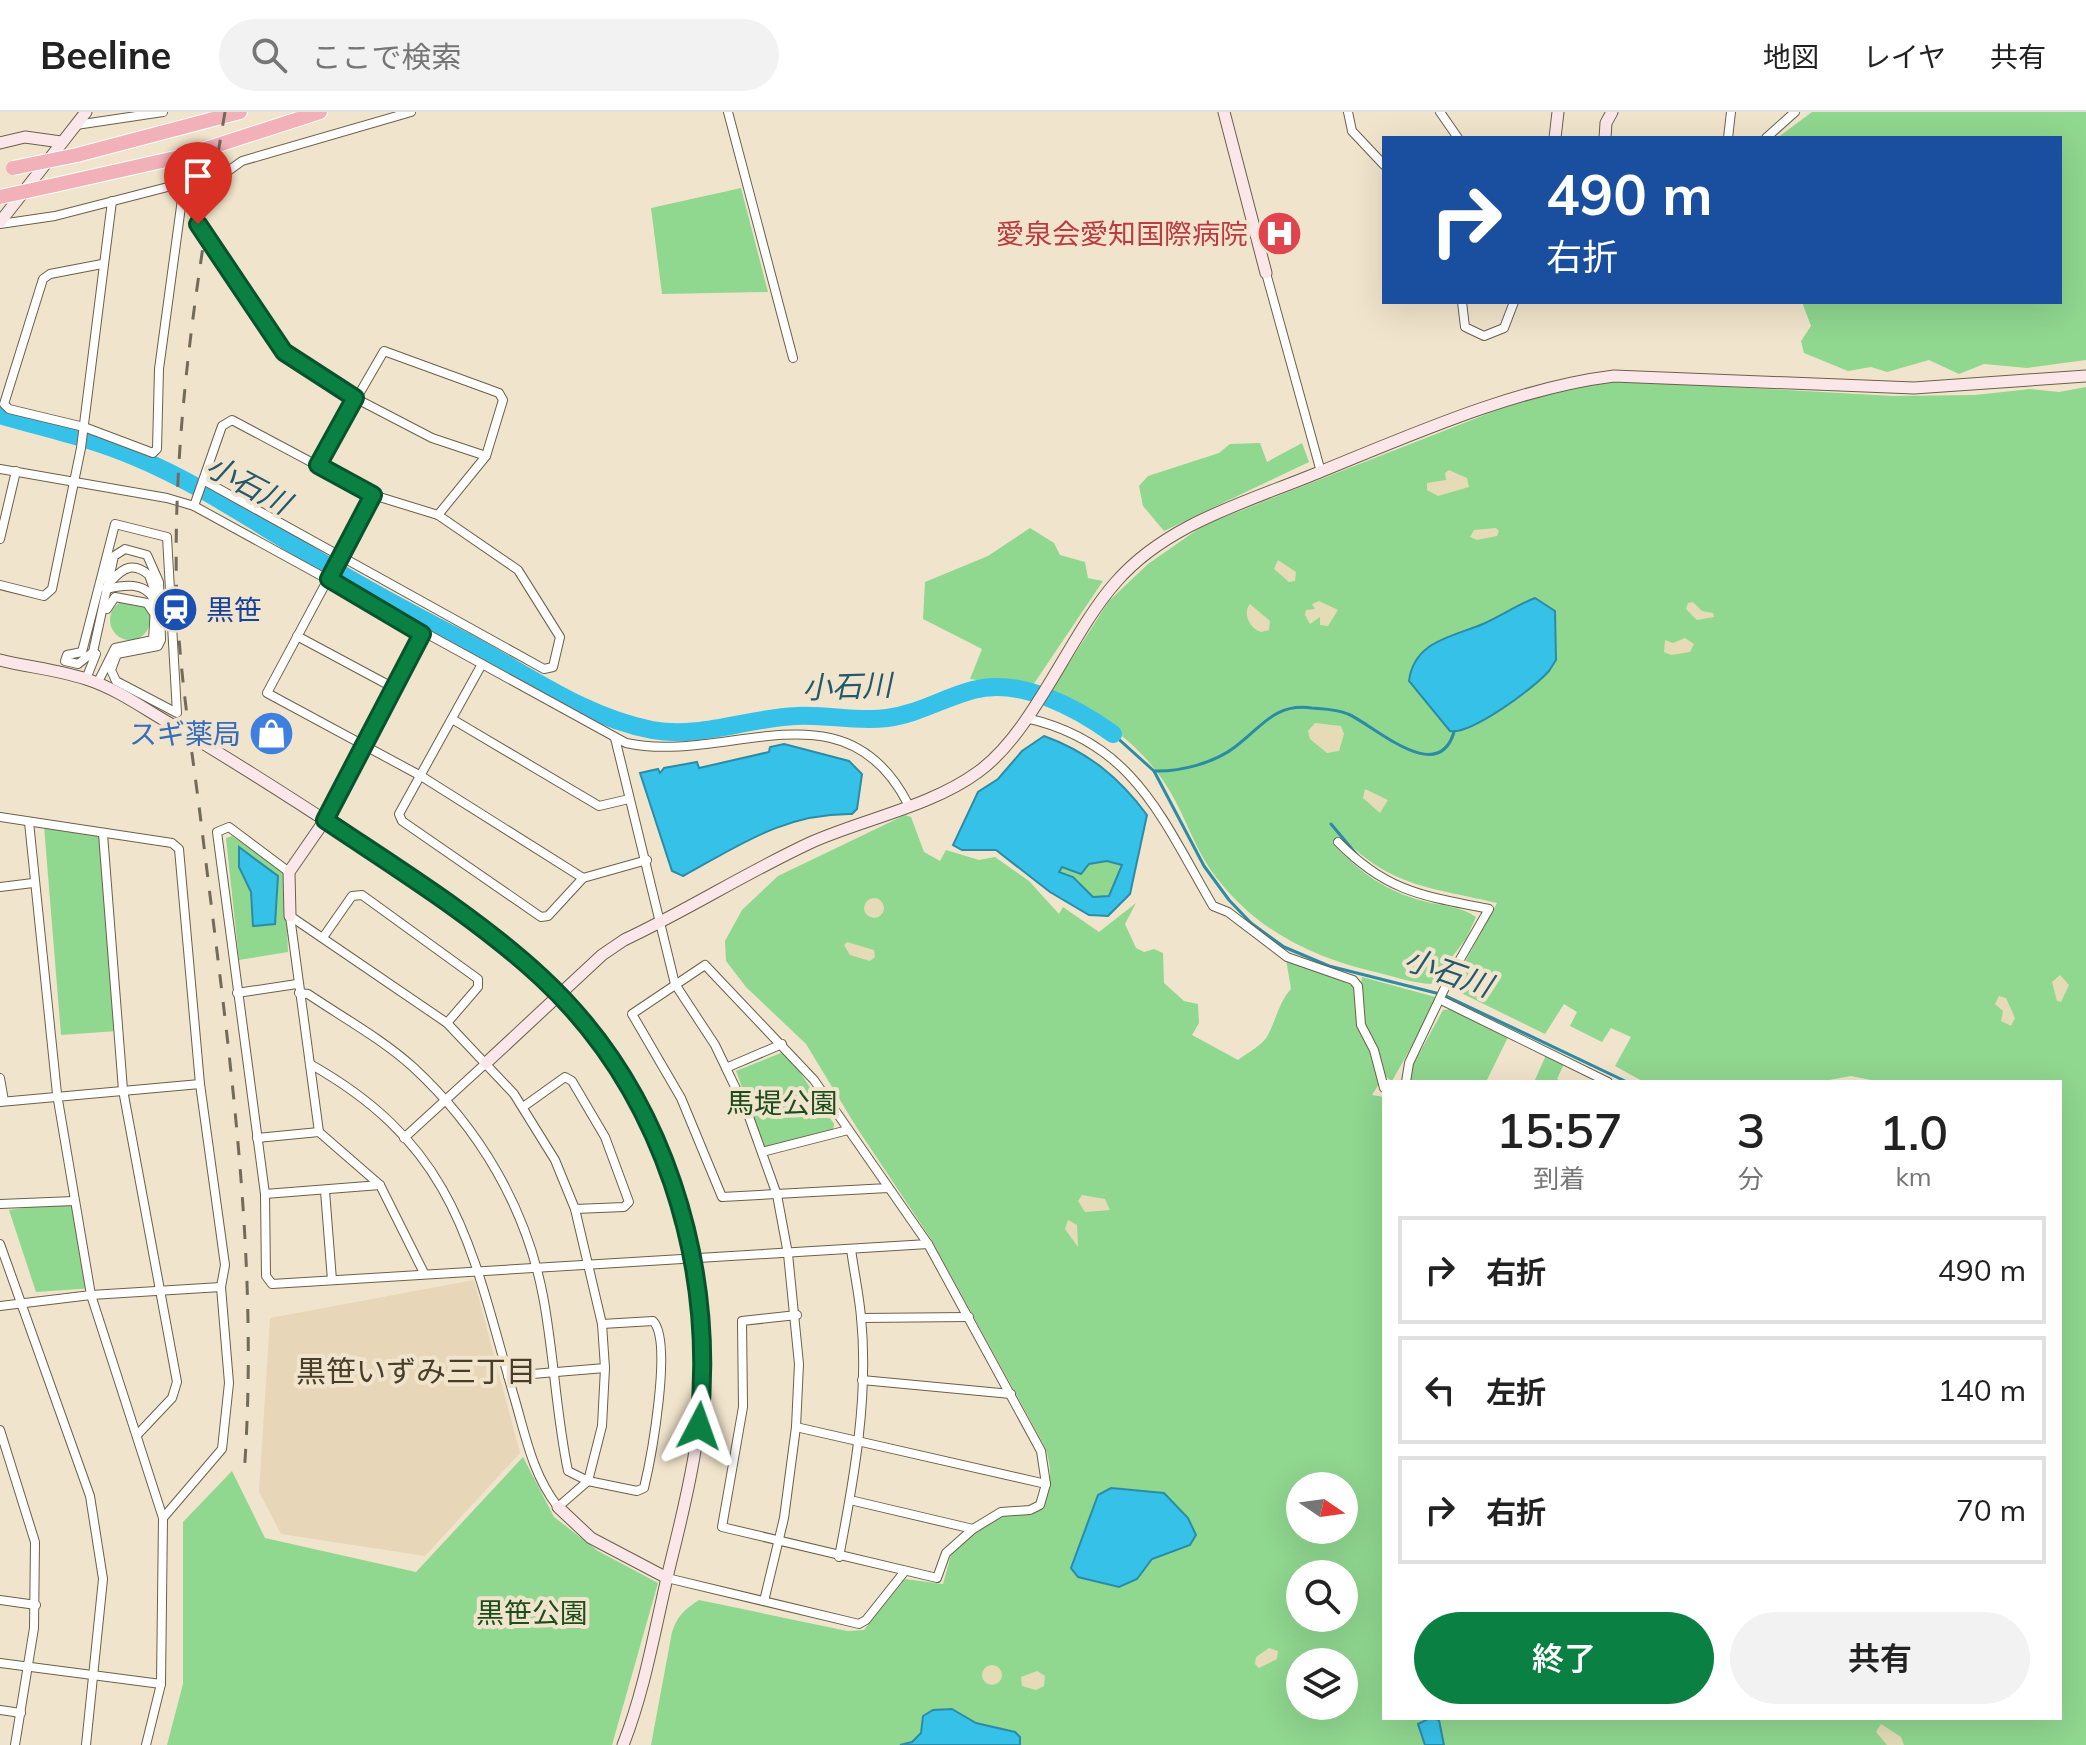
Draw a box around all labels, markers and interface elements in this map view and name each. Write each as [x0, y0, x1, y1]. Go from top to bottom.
search box [219, 19, 779, 91]
text: Beeline [40, 31, 171, 79]
icon: search [247, 33, 291, 77]
text: ここで検索 [311, 38, 461, 76]
text: 地図 [1763, 39, 1819, 74]
text: レイヤ [1863, 39, 1946, 74]
text: 共有 [1990, 39, 2046, 74]
pin [164, 142, 232, 224]
icon: arrive [176, 154, 220, 198]
text: 490 m [1546, 159, 1713, 229]
icon: right [1414, 168, 1518, 272]
hospital icon: 愛泉会愛知国際病院 [1255, 210, 1303, 258]
place label: 愛泉会愛知国際病院 [996, 216, 1248, 251]
text: 右折 [1546, 234, 1618, 279]
water label: 小石川 [200, 446, 300, 523]
station icon: 黒笹 [151, 586, 199, 634]
place label: 黒笹 [206, 592, 262, 627]
water label: 小石川 [801, 665, 896, 707]
shop icon: スギ薬局 [248, 710, 296, 758]
place label: スギ薬局 [129, 716, 241, 751]
water label: 小石川 [1400, 939, 1500, 1006]
park label: 馬堤公園 [726, 1085, 838, 1120]
text: 15:57 [1496, 1100, 1622, 1160]
text: 3 [1736, 1100, 1765, 1160]
text: 1.0 [1879, 1102, 1948, 1162]
text: km [1895, 1160, 1932, 1193]
text: 到着 [1533, 1162, 1585, 1195]
text: 分 [1738, 1162, 1764, 1195]
icon: right [1418, 1248, 1462, 1292]
text: 490 m [1938, 1251, 2026, 1289]
text: 右折 [1486, 1253, 1546, 1291]
district label: 黒笹いずみ三丁目 [296, 1352, 536, 1390]
icon: left [1418, 1368, 1462, 1412]
text: 140 m [1938, 1371, 2026, 1409]
text: 左折 [1486, 1373, 1546, 1411]
position arrow [657, 1384, 741, 1468]
north arrow [1286, 1472, 1358, 1544]
map controls [1286, 1472, 1358, 1720]
icon: right [1418, 1488, 1462, 1532]
text: 70 m [1956, 1491, 2026, 1529]
text: 右折 [1486, 1493, 1546, 1531]
button: search [1286, 1560, 1358, 1632]
park label: 黒笹公園 [476, 1595, 588, 1630]
button: 終了 [1414, 1612, 1714, 1704]
button: 共有 [1730, 1612, 2030, 1704]
button: layers [1286, 1648, 1358, 1720]

